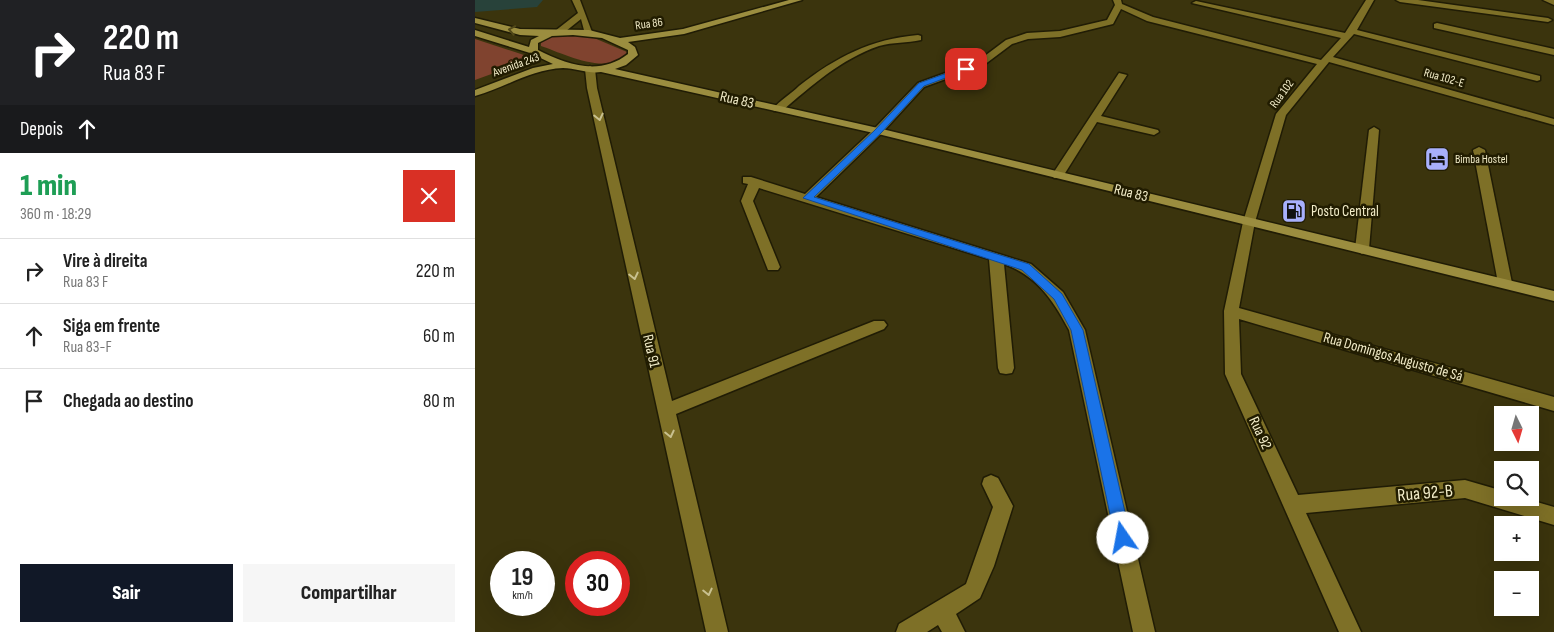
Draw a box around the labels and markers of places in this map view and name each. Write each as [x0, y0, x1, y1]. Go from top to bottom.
pin [945, 48, 987, 90]
hotel icon: Bimba Hostel [1424, 146, 1450, 172]
place label: Bimba Hostel [1455, 152, 1508, 167]
fuel station icon: Posto Central [1281, 198, 1307, 224]
place label: Posto Central [1311, 202, 1379, 221]

